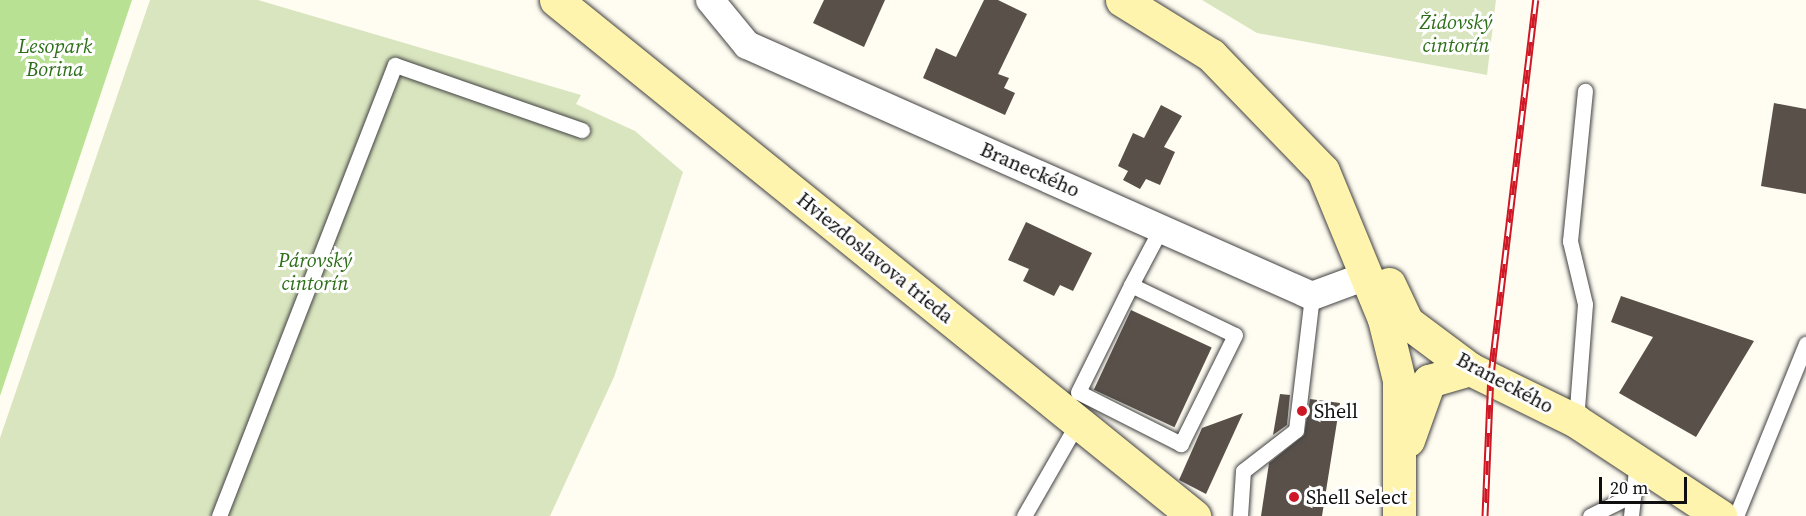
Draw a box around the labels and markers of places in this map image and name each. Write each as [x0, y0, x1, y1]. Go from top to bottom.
place label: Shell [1314, 399, 1358, 423]
marker: Shell [1295, 404, 1309, 418]
place label: Shell Select [1306, 485, 1407, 509]
marker: Shell Select [1287, 490, 1301, 504]

